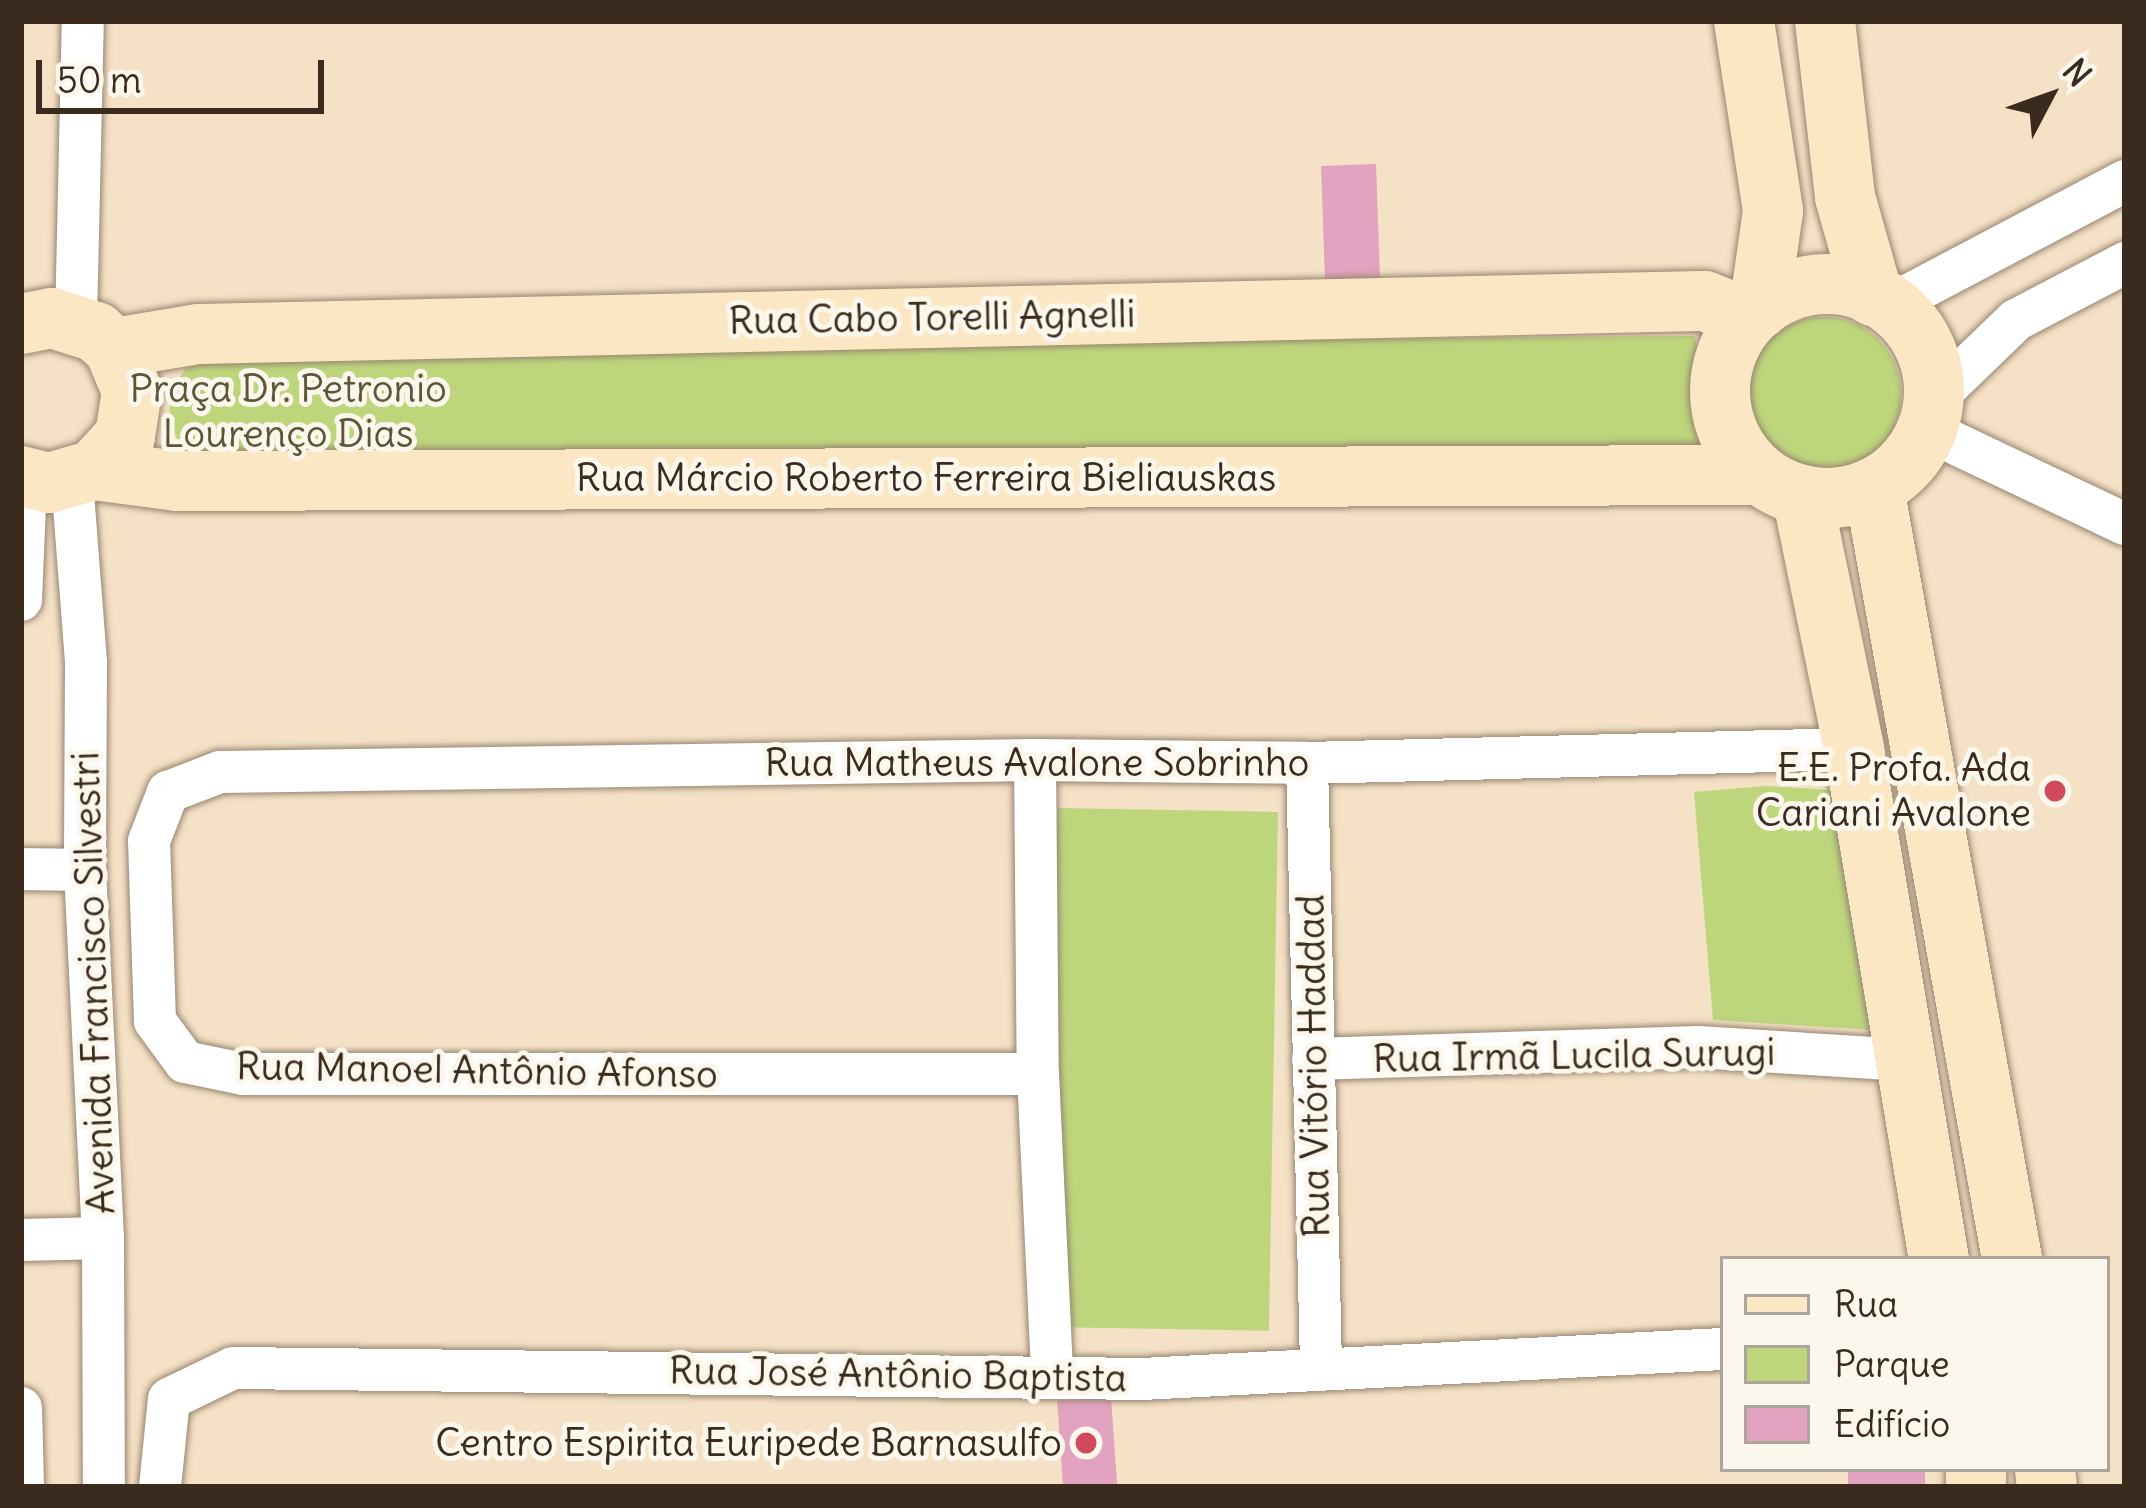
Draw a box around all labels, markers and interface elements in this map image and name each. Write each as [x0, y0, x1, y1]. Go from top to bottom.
scale bar [42, 36, 330, 110]
north arrow [1990, 36, 2110, 156]
text: N [2054, 50, 2101, 95]
text: 50 m [57, 58, 142, 103]
street label: Rua Cabo Torelli Agnelli [728, 291, 1136, 345]
park label: Praça Dr. Petronio Lourenço Dias [129, 367, 447, 458]
street label: Rua Márcio Roberto Ferreira Bieliauskas [576, 455, 1276, 501]
street label: Rua Matheus Avalone Sobrinho [765, 740, 1309, 786]
place label: E.E. Profa. Ada Cariani Avalone [1756, 746, 2031, 837]
street label: Avenida Francisco Silvestri [63, 751, 125, 1215]
marker: E.E. Profa. Ada Cariani Avalone [2042, 778, 2068, 804]
street label: Rua Vitório Haddad [1288, 894, 1340, 1238]
street label: Rua Irmã Lucila Surugi [1372, 1029, 1776, 1083]
street label: Rua Manoel Antônio Afonso [236, 1043, 718, 1099]
legend [1720, 1256, 2110, 1472]
text: Rua [1834, 1282, 1898, 1327]
text: Parque [1834, 1342, 1950, 1387]
street label: Rua José Antônio Baptista [669, 1348, 1127, 1402]
text: Edifício [1834, 1402, 1950, 1447]
place label: Centro Espirita Euripede Barnasulfo [435, 1420, 1062, 1466]
marker: Centro Espirita Euripede Barnasulfo [1073, 1430, 1099, 1456]

